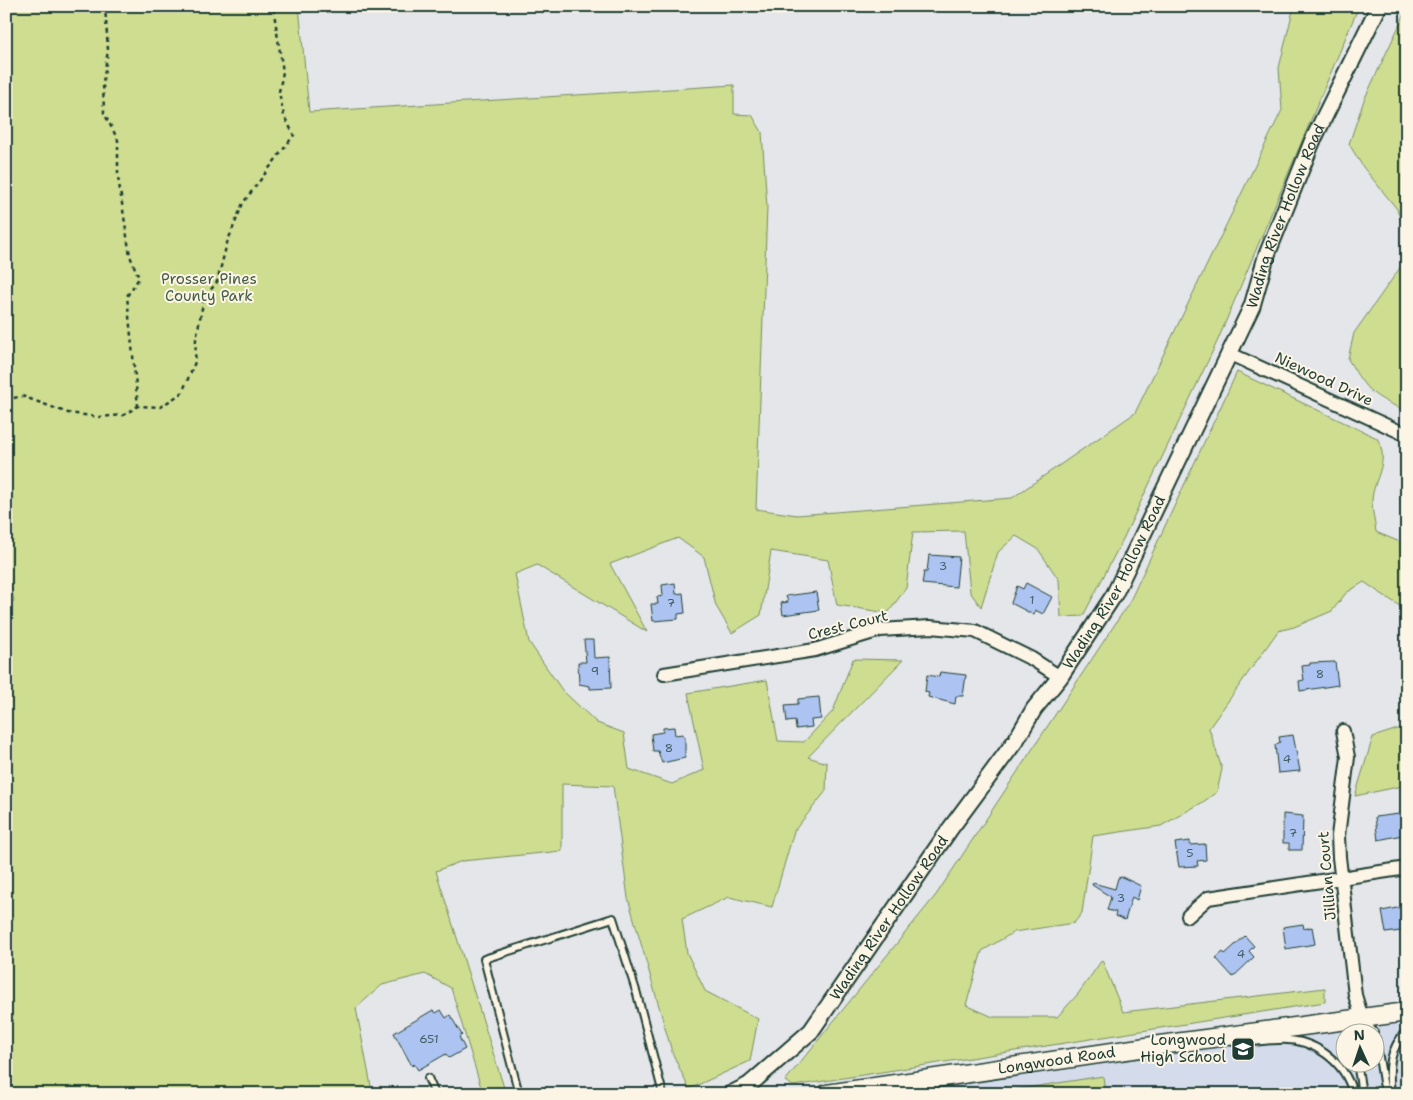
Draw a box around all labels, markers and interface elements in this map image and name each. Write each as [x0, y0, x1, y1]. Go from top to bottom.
street label: Wading River Hollow Road [1242, 120, 1330, 311]
park label: Prosser Pines County Park [161, 269, 257, 306]
street label: Niewood Drive [1272, 347, 1376, 411]
street label: Wading River Hollow Road [1058, 492, 1170, 673]
house number: 3 [939, 558, 947, 574]
house number: 1 [1029, 592, 1035, 608]
house number: 7 [667, 595, 675, 611]
street label: Crest Court [806, 605, 890, 645]
house number: 9 [591, 663, 599, 679]
house number: 8 [1316, 666, 1324, 682]
house number: 8 [665, 740, 673, 756]
house number: 4 [1283, 751, 1291, 767]
house number: 7 [1289, 825, 1297, 841]
street label: Wading River Hollow Road [825, 831, 953, 1004]
street label: Jillian Court [1313, 831, 1341, 921]
house number: 5 [1186, 845, 1194, 861]
house number: 3 [1117, 890, 1125, 906]
house number: 4 [1237, 946, 1245, 962]
north arrow [1336, 1022, 1386, 1072]
text: N [1353, 1026, 1365, 1044]
place label: Longwood High School [1140, 1030, 1226, 1067]
house number: 651 [419, 1031, 439, 1047]
school or university icon: Longwood High School [1230, 1036, 1256, 1062]
street label: Longwood Road [996, 1042, 1117, 1079]

